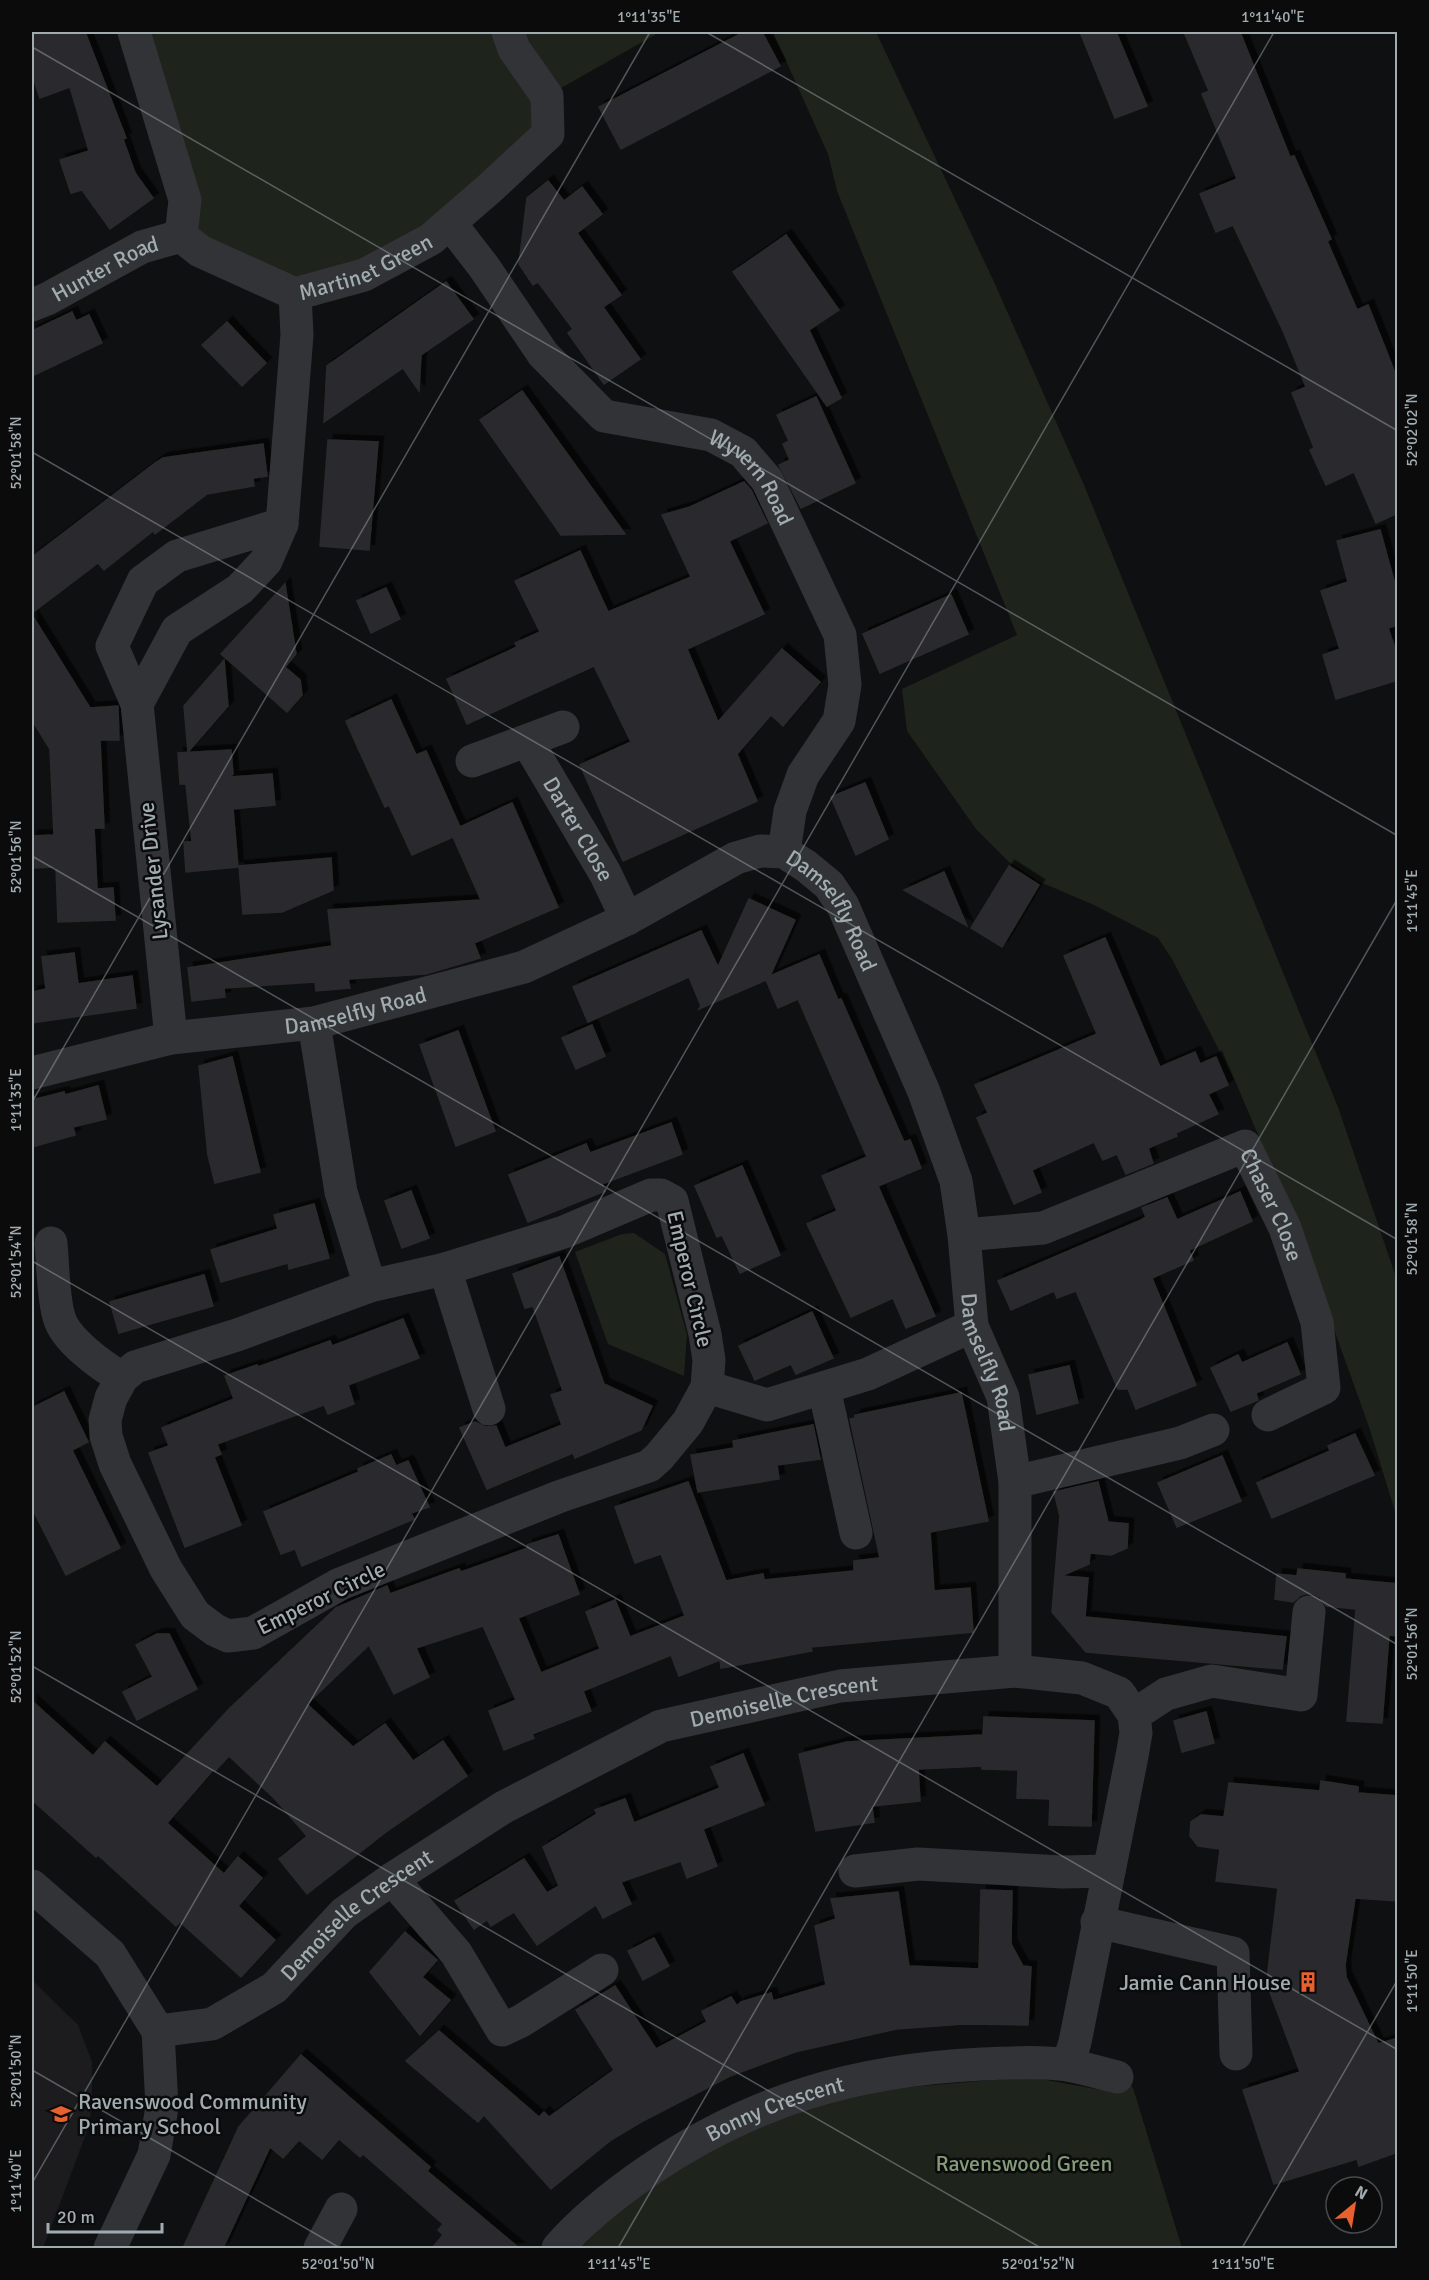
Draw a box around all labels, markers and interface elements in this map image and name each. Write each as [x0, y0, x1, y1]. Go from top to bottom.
text: 1°11'35"E [617, 8, 681, 26]
text: 1°11'40"E [1241, 8, 1305, 26]
street label: Martinet Green [296, 227, 437, 306]
street label: Hunter Road [47, 230, 161, 307]
text: 52°02'02"N [1403, 393, 1421, 467]
text: 52°01'58"N [7, 416, 25, 490]
street label: Wyvern Road [704, 423, 800, 530]
street label: Darter Close [538, 772, 620, 885]
street label: Lysander Drive [132, 801, 174, 941]
text: 52°01'56"N [7, 820, 25, 894]
street label: Damselfly Road [781, 843, 883, 975]
text: 1°11'45"E [1403, 869, 1421, 933]
street label: Damselfly Road [283, 980, 429, 1040]
text: 1°11'35"E [7, 1068, 25, 1132]
street label: Chaser Close [1235, 1144, 1309, 1265]
text: 52°01'58"N [1403, 1202, 1421, 1276]
street label: Emperor Circle [661, 1208, 719, 1350]
text: 52°01'54"N [7, 1225, 25, 1299]
street label: Damselfly Road [956, 1292, 1021, 1433]
street label: Emperor Circle [253, 1555, 389, 1641]
text: 52°01'56"N [1403, 1607, 1421, 1681]
text: 52°01'52"N [7, 1630, 25, 1704]
street label: Demoiselle Crescent [687, 1669, 879, 1733]
street label: Demoiselle Crescent [274, 1843, 438, 1986]
text: 1°11'50"E [1403, 1949, 1421, 2013]
place label: Jamie Cann House [1119, 1969, 1291, 1996]
building icon: Jamie Cann House [1296, 1970, 1320, 1994]
text: 52°01'50"N [7, 2034, 25, 2108]
street label: Bonny Crescent [701, 2070, 847, 2147]
place label: Ravenswood Community Primary School [78, 2088, 307, 2140]
school or university icon: Ravenswood Community Primary School [49, 2102, 73, 2126]
text: 1°11'40"E [7, 2149, 25, 2213]
park label: Ravenswood Green [935, 2150, 1113, 2177]
north arrow [1324, 2175, 1384, 2235]
text: N [1351, 2181, 1371, 2204]
scale bar [48, 2196, 162, 2234]
text: 20 m [57, 2206, 95, 2228]
text: 52°01'50"N [301, 2255, 375, 2273]
text: 1°11'45"E [587, 2255, 651, 2273]
text: 52°01'52"N [1001, 2255, 1075, 2273]
text: 1°11'50"E [1211, 2255, 1275, 2273]

